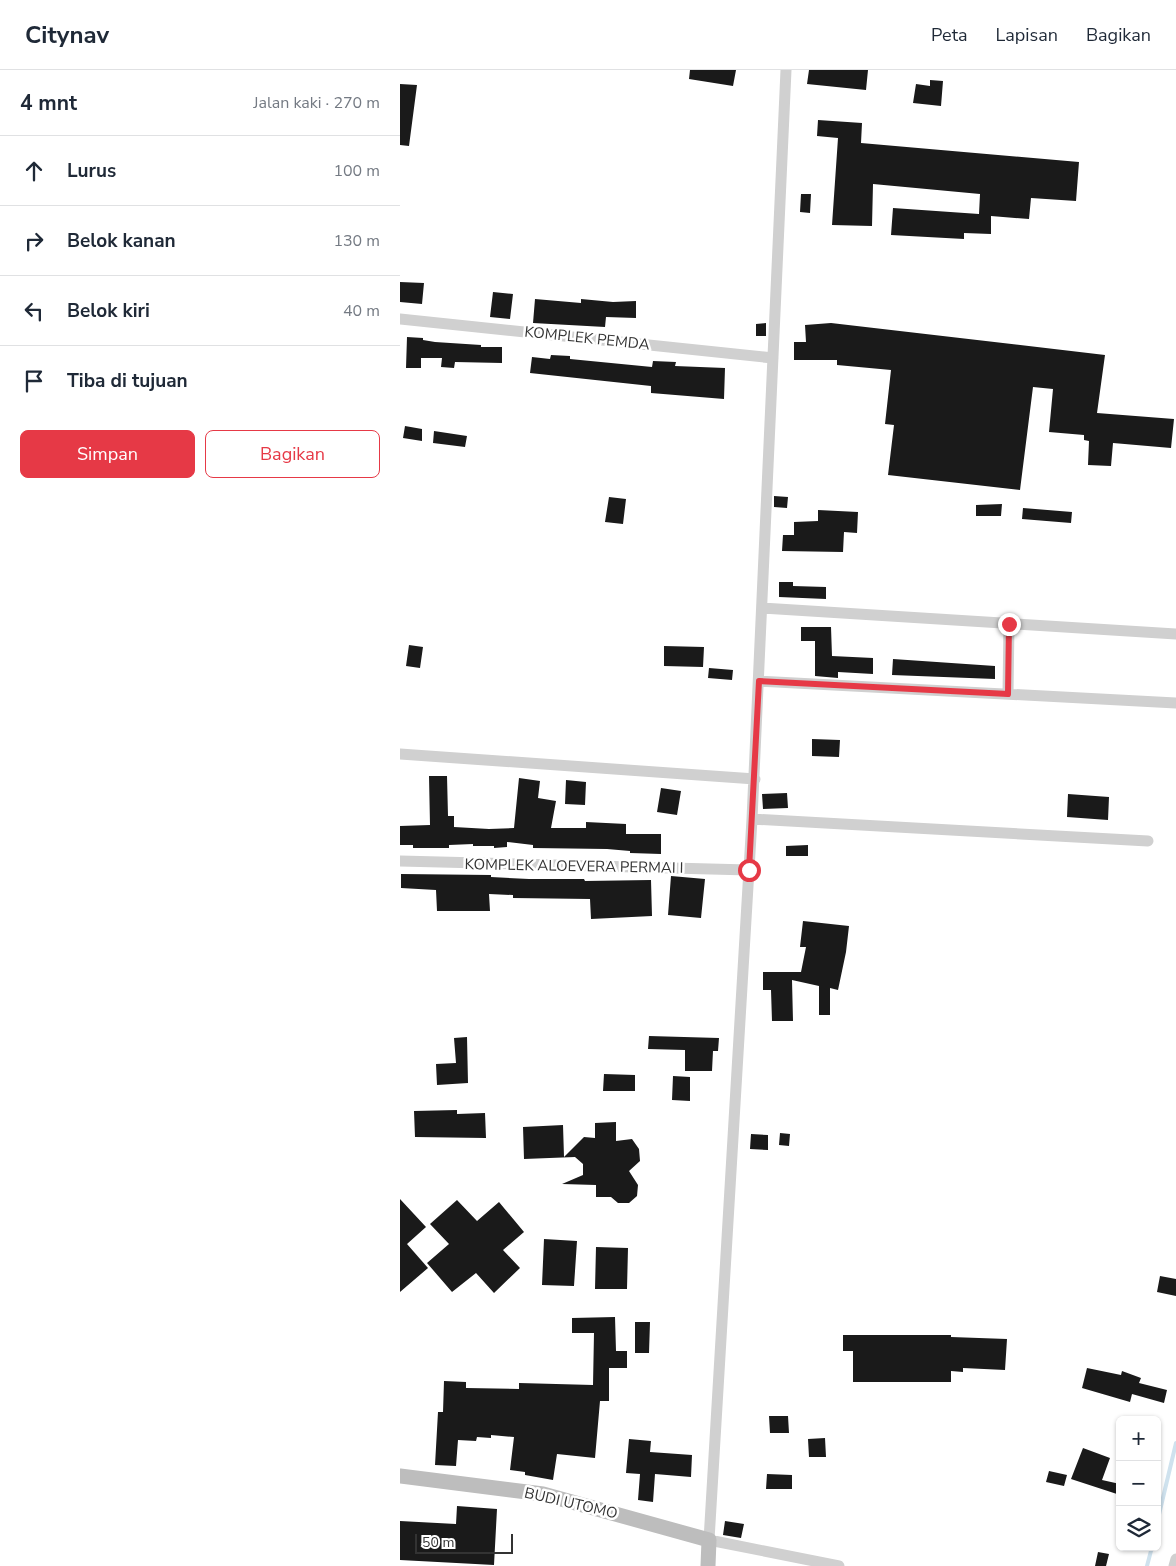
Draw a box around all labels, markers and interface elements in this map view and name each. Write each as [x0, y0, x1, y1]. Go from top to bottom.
text: Citynav [25, 19, 109, 51]
text: Peta [931, 23, 967, 47]
text: Lapisan [995, 23, 1058, 47]
text: Bagikan [1086, 23, 1151, 47]
text: 4 mnt [20, 89, 77, 117]
text: Jalan kaki · 270 m [253, 92, 380, 114]
icon: ahead [20, 157, 48, 185]
text: Lurus [67, 158, 116, 184]
text: 100 m [333, 160, 380, 182]
icon: right [20, 227, 48, 255]
text: Belok kanan [67, 228, 176, 254]
text: 130 m [333, 230, 380, 252]
icon: left [20, 297, 48, 325]
text: Belok kiri [67, 298, 150, 324]
text: 40 m [343, 300, 380, 322]
street label: KOMPLEK PEMDA [523, 321, 651, 355]
icon: arrive [20, 367, 48, 395]
text: Tiba di tujuan [67, 368, 188, 394]
button: Simpan [20, 430, 195, 478]
button: Bagikan [205, 430, 380, 478]
route end [998, 613, 1021, 636]
street label: KOMPLEK ALOEVERA PERMAI I [464, 854, 684, 878]
route start [738, 859, 761, 882]
map controls [1116, 1416, 1161, 1551]
button: + [1116, 1416, 1161, 1461]
button: − [1116, 1461, 1161, 1506]
street label: BUDI UTOMO [522, 1483, 620, 1523]
button: layers [1116, 1506, 1161, 1551]
scale bar [415, 1531, 512, 1554]
text: 50 m [422, 1533, 454, 1552]

